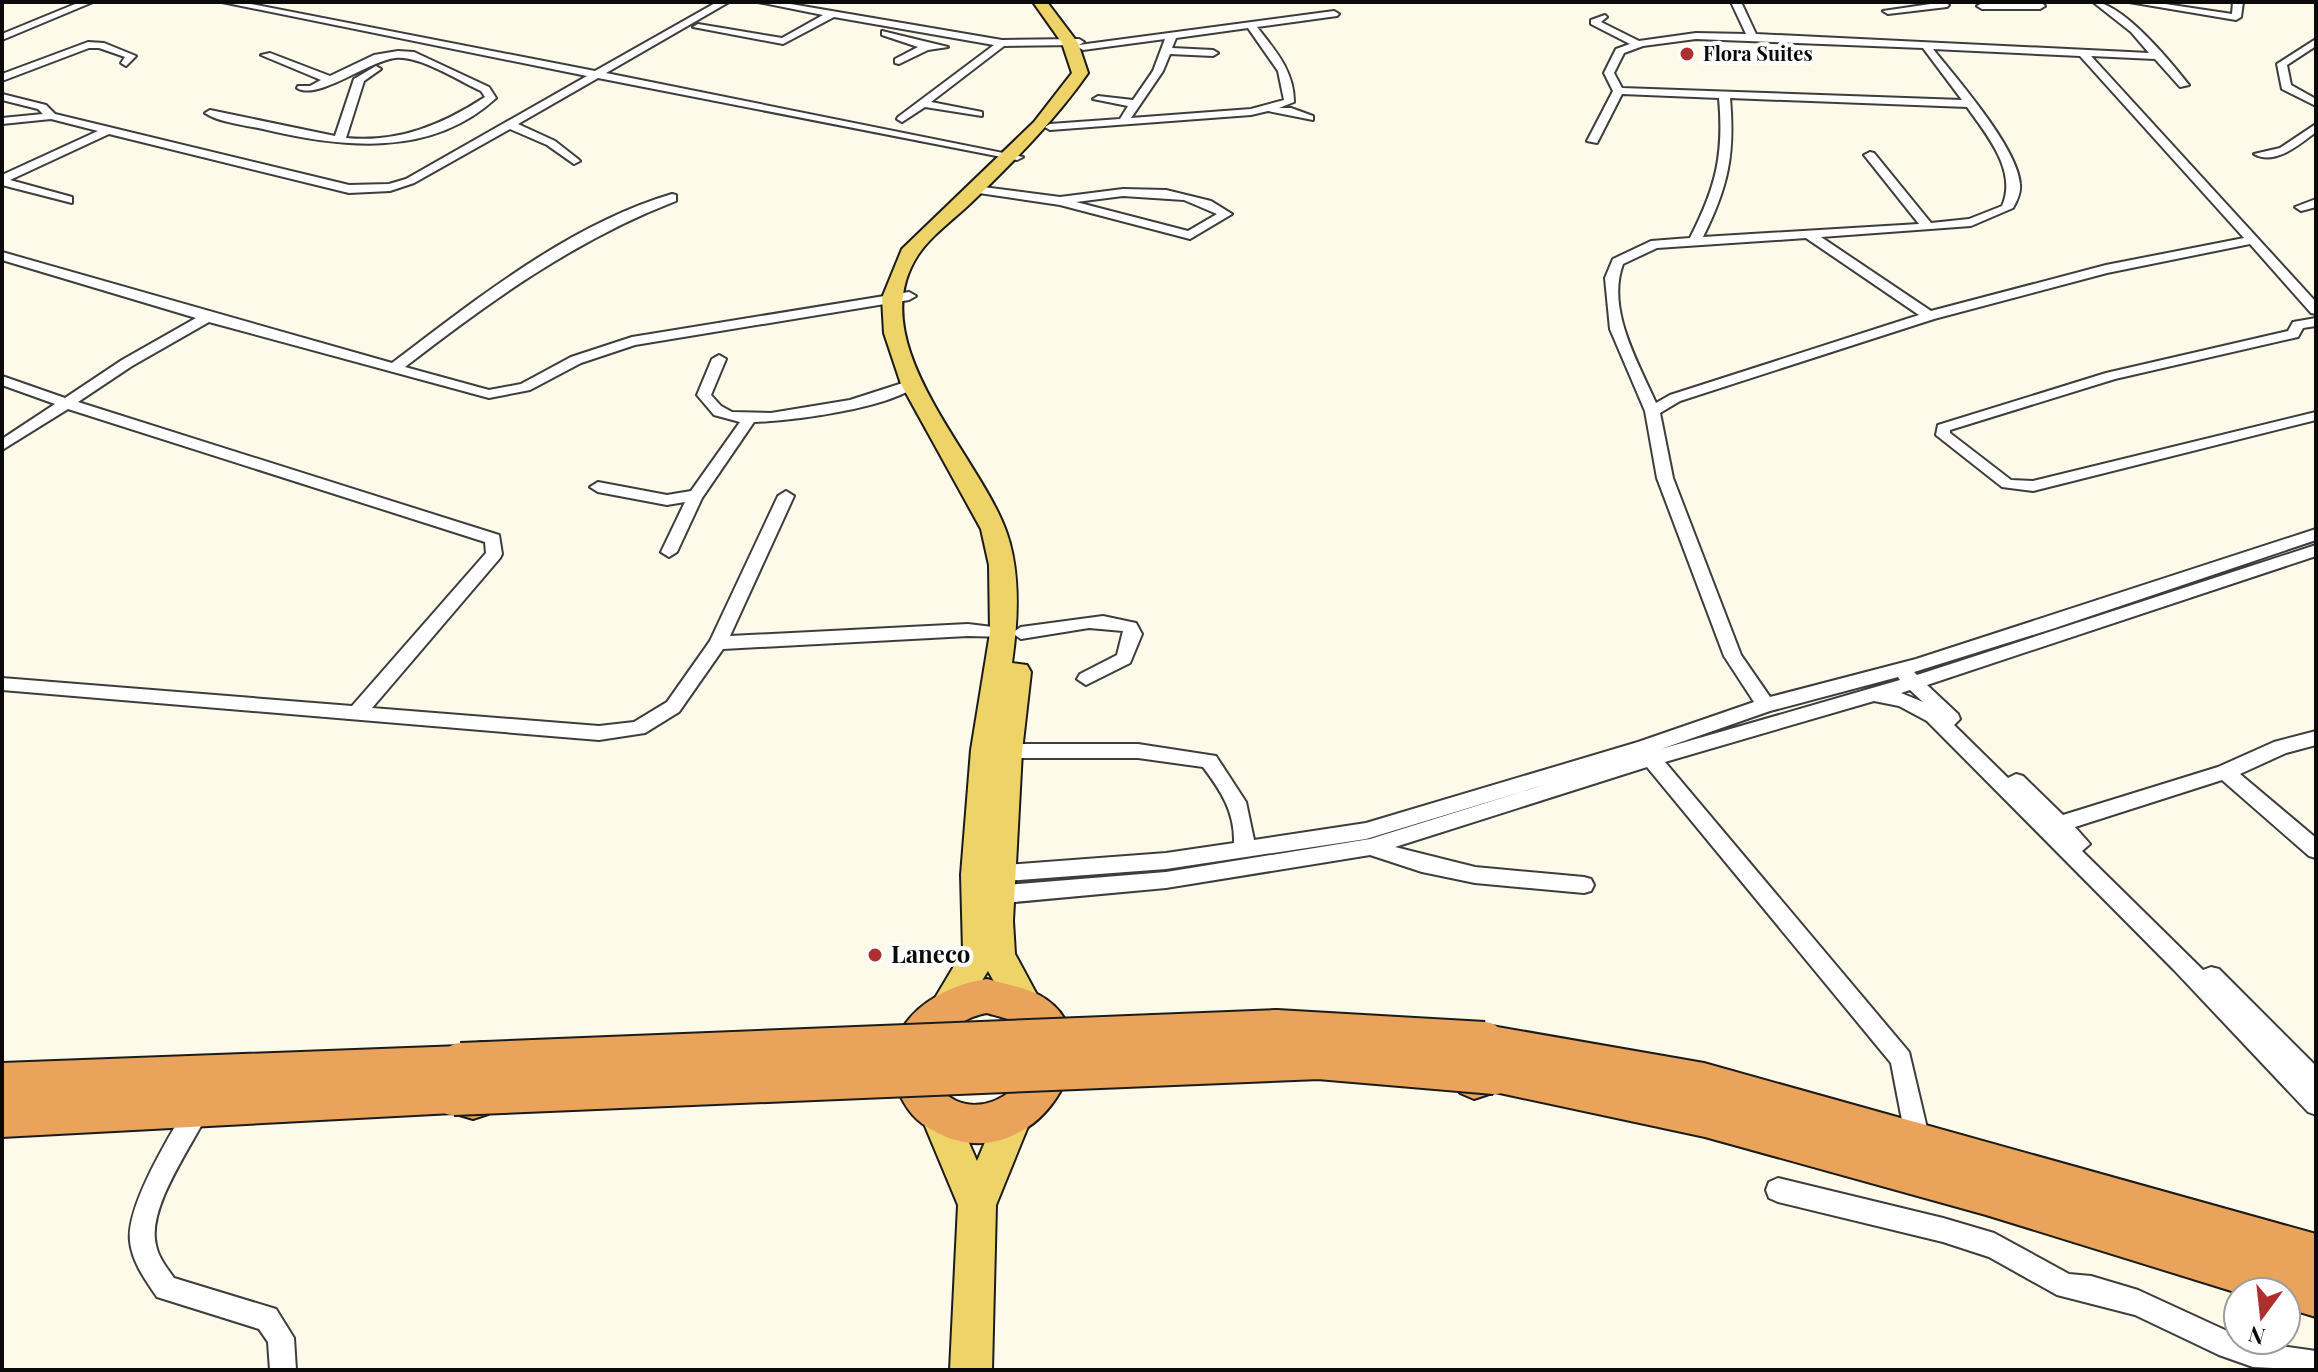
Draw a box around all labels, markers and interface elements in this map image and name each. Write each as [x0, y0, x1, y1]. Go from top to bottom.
place label: Flora Suites [1703, 39, 1813, 66]
marker: Flora Suites [1678, 45, 1696, 63]
place label: Laneco [891, 937, 970, 969]
marker: Laneco [866, 946, 884, 964]
north arrow [2222, 1276, 2302, 1356]
text: N [2245, 1320, 2268, 1353]

